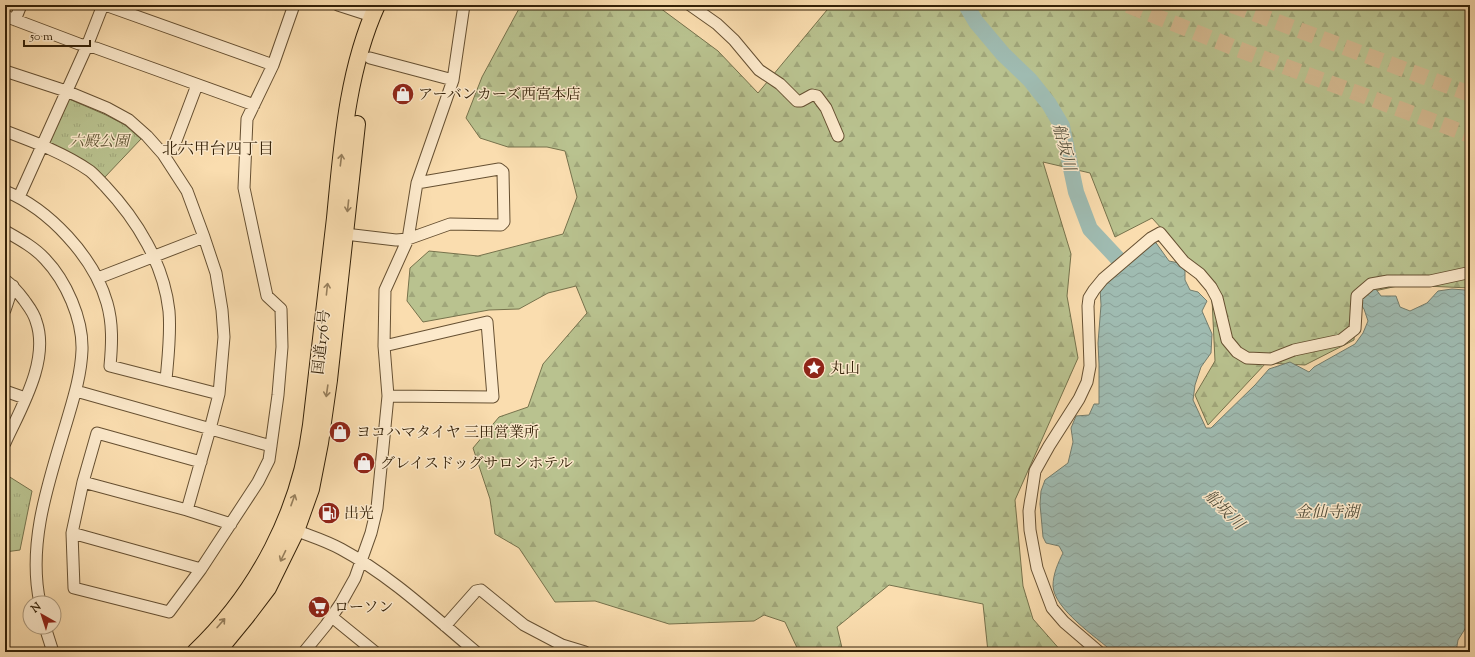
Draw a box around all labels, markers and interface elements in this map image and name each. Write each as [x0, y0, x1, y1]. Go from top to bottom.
scale bar [24, 22, 90, 48]
text: 50 m [29, 28, 53, 46]
shop icon: アーバンカーズ西宮本店 [390, 81, 416, 107]
place label: アーバンカーズ西宮本店 [418, 85, 581, 106]
water label: 船坂川 [1045, 121, 1080, 176]
park label: 六殿公園 [69, 132, 132, 153]
district label: 北六甲台四丁目 [162, 139, 274, 162]
one-way arrow [337, 154, 345, 167]
one-way arrow [344, 200, 351, 213]
one-way arrow [323, 283, 330, 296]
street label: 国道176号 [309, 309, 336, 376]
place icon: 丸山 [801, 355, 827, 381]
place label: 丸山 [830, 359, 860, 380]
one-way arrow [323, 384, 331, 397]
shop icon: ヨコハマタイヤ 三田営業所 [327, 419, 353, 445]
place label: ヨコハマタイヤ 三田営業所 [356, 423, 539, 444]
shop icon: グレイスドッグサロンホテル [351, 450, 377, 476]
place label: グレイスドッグサロンホテル [380, 454, 573, 475]
water label: 船坂川 [1198, 486, 1250, 537]
one-way arrow [290, 494, 298, 506]
fuel station icon: 出光 [316, 500, 342, 526]
water label: 金仙寺湖 [1295, 502, 1362, 525]
place label: 出光 [344, 504, 374, 525]
one-way arrow [279, 550, 286, 562]
supermarket icon: ローソン [306, 594, 332, 620]
north arrow [22, 595, 62, 635]
place label: ローソン [334, 598, 393, 619]
text: N [27, 599, 45, 618]
one-way arrow [217, 618, 226, 628]

